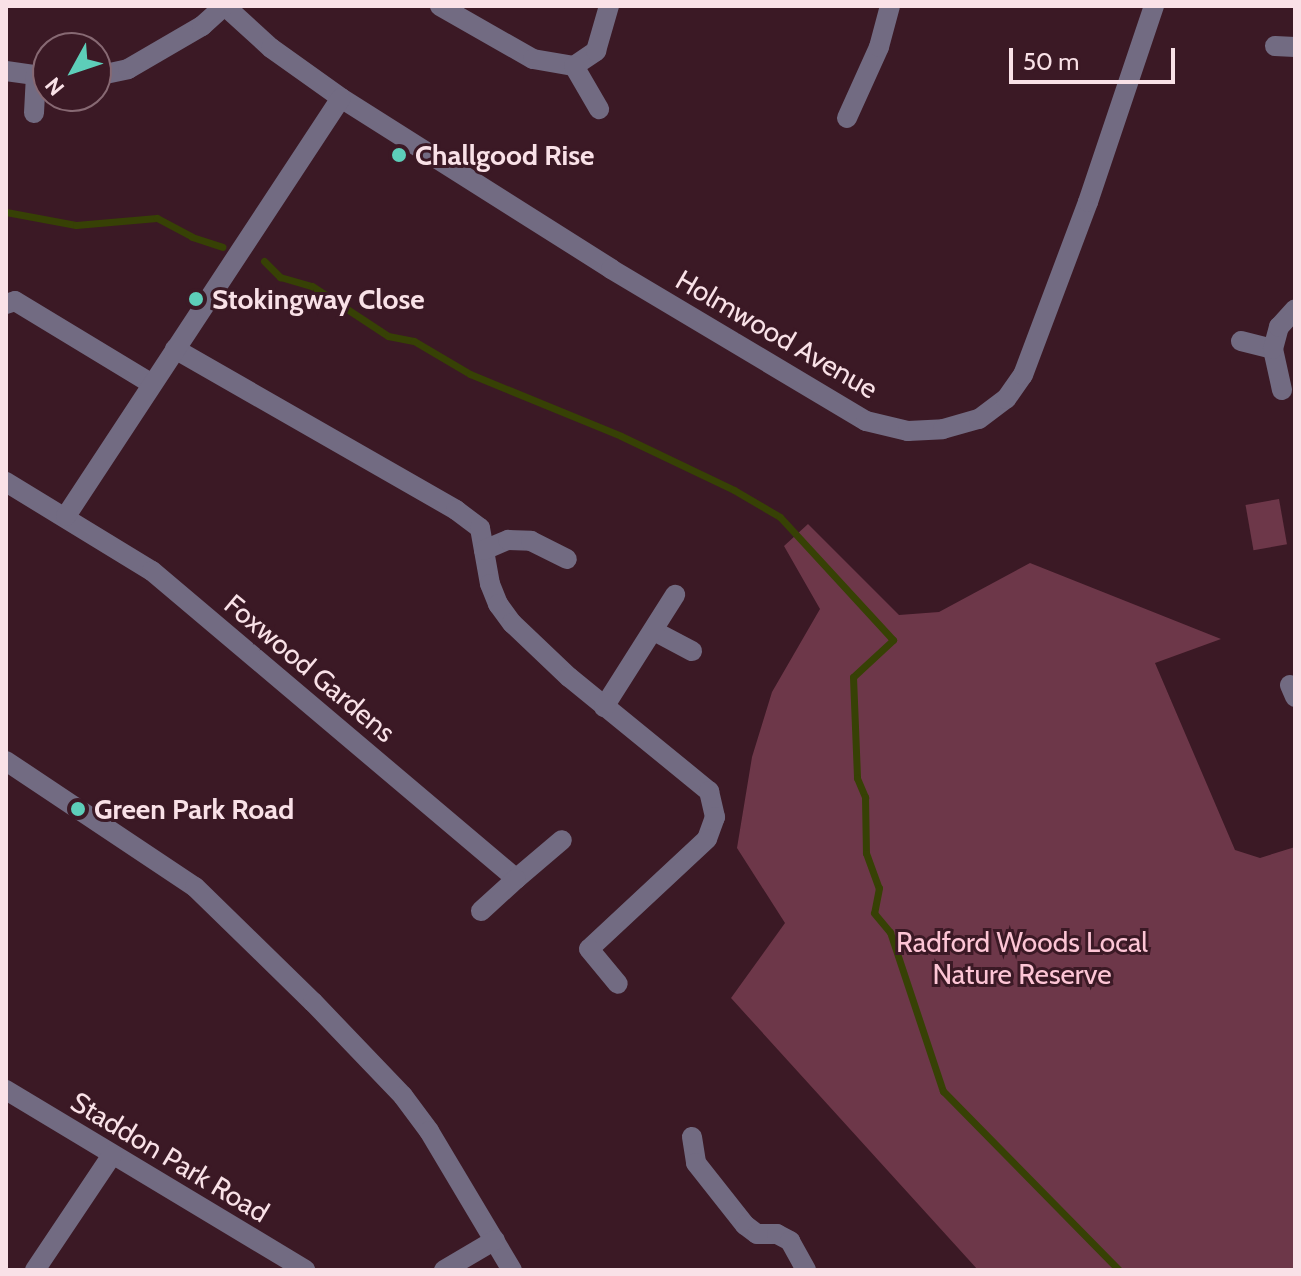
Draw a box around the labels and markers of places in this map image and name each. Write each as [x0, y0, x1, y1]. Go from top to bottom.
place label: Challgood Rise [415, 138, 594, 172]
marker: Challgood Rise [390, 146, 408, 164]
place label: Stokingway Close [212, 282, 425, 316]
marker: Stokingway Close [187, 290, 205, 308]
place label: Green Park Road [94, 792, 294, 826]
marker: Green Park Road [69, 800, 87, 818]

